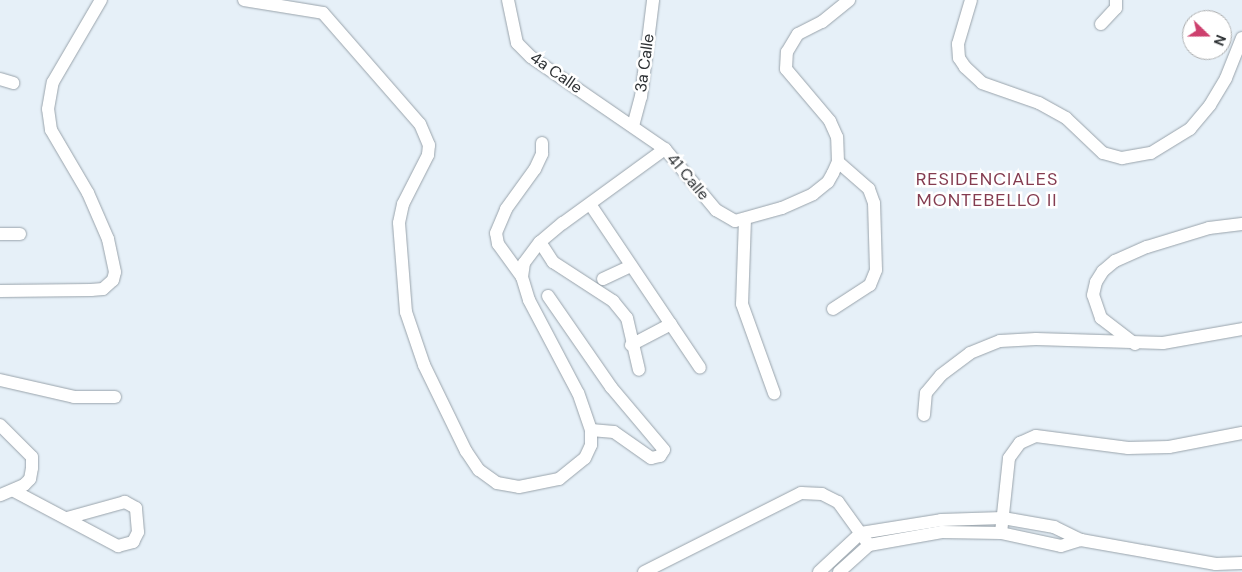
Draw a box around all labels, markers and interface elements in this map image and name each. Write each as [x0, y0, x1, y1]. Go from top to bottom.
north arrow [1182, 10, 1232, 60]
text: N [1210, 32, 1230, 48]
street label: 3a Calle [631, 33, 659, 93]
street label: 4a Calle [526, 48, 586, 98]
street label: 41 Calle [663, 150, 713, 204]
district label: RESIDENCIALES MONTEBELLO II [914, 169, 1060, 212]

